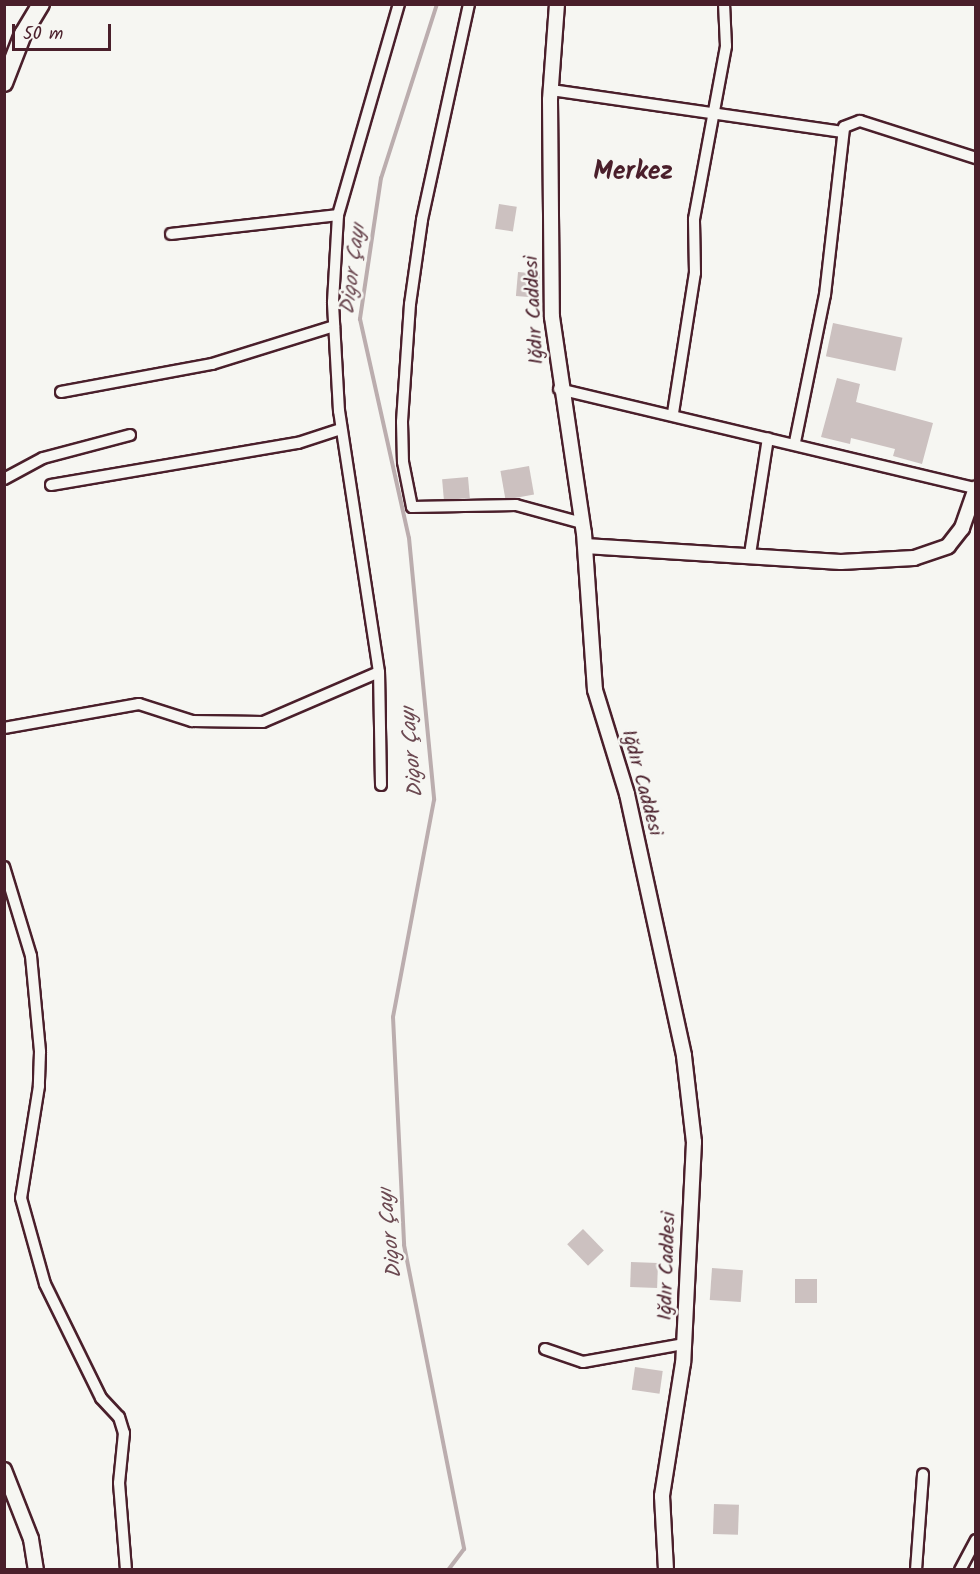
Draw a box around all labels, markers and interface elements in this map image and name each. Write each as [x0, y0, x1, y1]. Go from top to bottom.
scale bar [15, 12, 114, 50]
text: 50 m [23, 20, 63, 49]
district label: Merkez [593, 157, 673, 189]
water label: Digor Çayı [336, 222, 372, 316]
street label: Iğdır Caddesi [520, 255, 550, 365]
water label: Digor Çayı [396, 705, 430, 799]
street label: Iğdır Caddesi [615, 727, 667, 839]
water label: Digor Çayı [374, 1186, 408, 1280]
street label: Iğdır Caddesi [654, 1211, 682, 1321]

